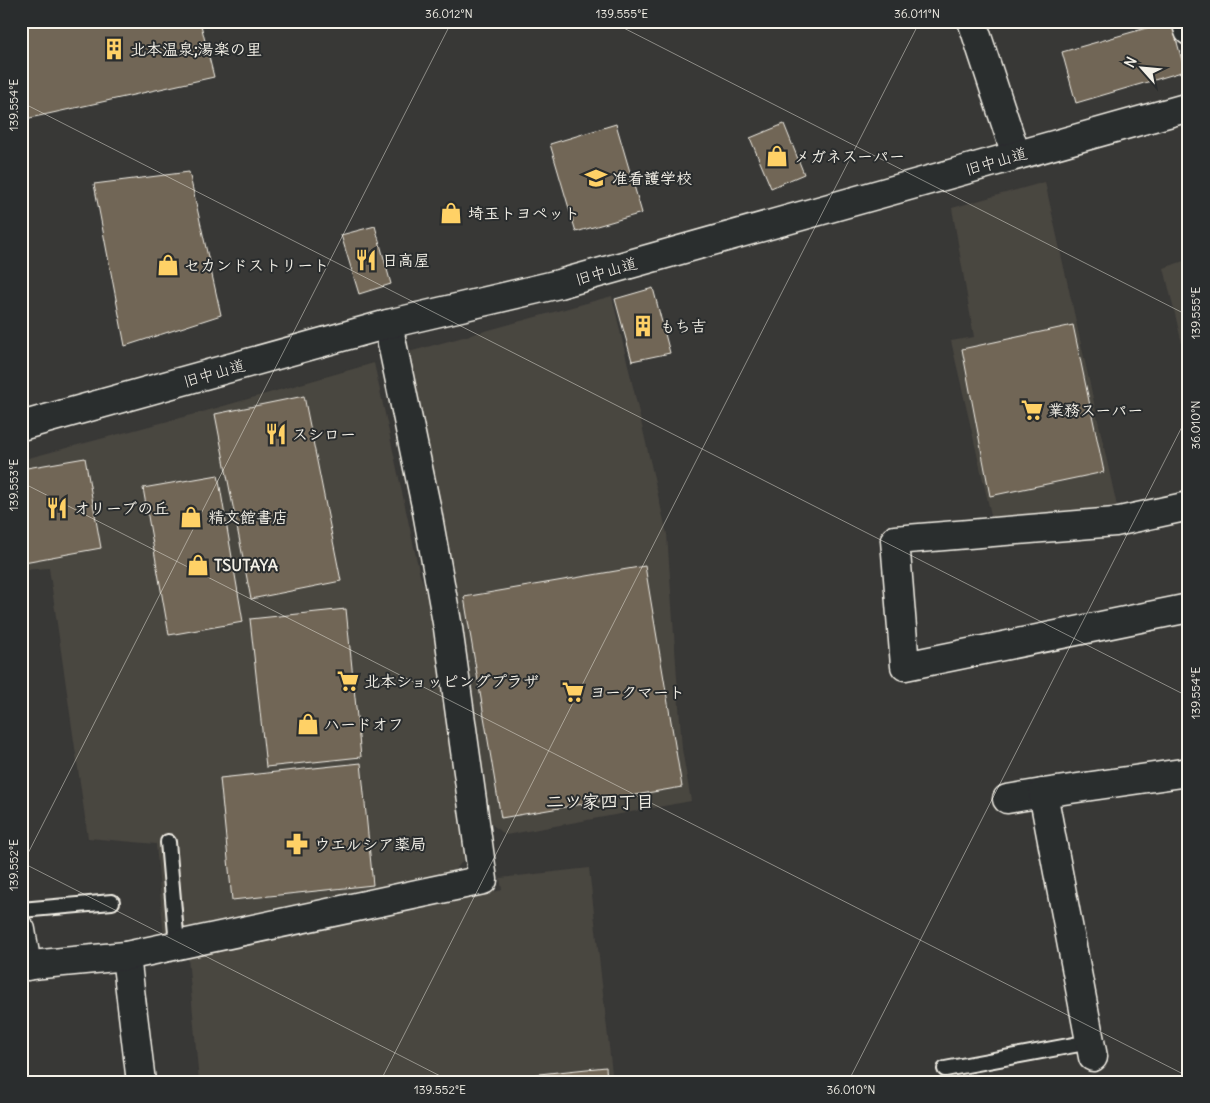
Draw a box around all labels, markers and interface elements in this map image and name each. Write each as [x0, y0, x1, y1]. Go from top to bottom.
text: 36.012°N [425, 6, 473, 21]
text: 139.555°E [596, 6, 648, 21]
text: 36.011°N [894, 6, 940, 21]
building icon: 北本温泉;湯楽の里 [101, 36, 127, 62]
place label: 北本温泉;湯楽の里 [130, 39, 262, 59]
north arrow [1118, 42, 1168, 92]
text: N [1120, 54, 1141, 70]
text: 139.554°E [6, 79, 21, 131]
shop icon: メガネスーパー [764, 143, 790, 169]
street label: 旧中山道 [962, 143, 1030, 179]
place label: メガネスーパー [794, 146, 905, 166]
school or university icon: 准看護学校 [583, 165, 609, 191]
place label: 准看護学校 [612, 168, 692, 188]
shop icon: 埼玉トヨペット [438, 200, 464, 226]
place label: 埼玉トヨペット [468, 203, 580, 223]
restaurant icon: 日高屋 [353, 247, 379, 273]
place label: 日高屋 [382, 250, 430, 270]
shop icon: セカンドストリート [155, 252, 181, 278]
street label: 旧中山道 [572, 253, 640, 289]
place label: セカンドストリート [184, 255, 329, 275]
text: 139.555°E [1188, 287, 1203, 339]
building icon: もち吉 [630, 313, 656, 339]
place label: もち吉 [660, 316, 707, 336]
street label: 旧中山道 [180, 355, 248, 391]
supermarket icon: 業務スーパー [1019, 397, 1045, 423]
place label: 業務スーパー [1048, 400, 1143, 420]
text: 36.010°N [1188, 400, 1203, 450]
restaurant icon: スシロー [263, 421, 289, 447]
place label: スシロー [292, 424, 356, 444]
text: 139.553°E [6, 459, 21, 511]
restaurant icon: オリーブの丘 [44, 495, 70, 521]
place label: オリーブの丘 [74, 498, 169, 518]
shop icon: 精文館書店 [178, 504, 204, 530]
place label: 精文館書店 [208, 507, 288, 527]
shop icon: TSUTAYA [185, 552, 211, 578]
place label: TSUTAYA [214, 555, 278, 575]
text: 139.554°E [1188, 667, 1203, 719]
supermarket icon: 北本ショッピングプラザ [335, 668, 361, 694]
place label: 北本ショッピングプラザ [364, 671, 539, 691]
supermarket icon: ヨークマート [560, 679, 586, 705]
place label: ヨークマート [590, 682, 685, 702]
shop icon: ハードオフ [295, 711, 321, 737]
place label: ハードオフ [324, 714, 404, 734]
district label: 二ツ家四丁目 [546, 790, 654, 813]
pharmacy icon: ウエルシア薬局 [284, 831, 310, 857]
place label: ウエルシア薬局 [314, 834, 426, 854]
text: 139.552°E [6, 839, 21, 891]
text: 139.552°E [414, 1082, 466, 1097]
text: 36.010°N [826, 1082, 876, 1097]

